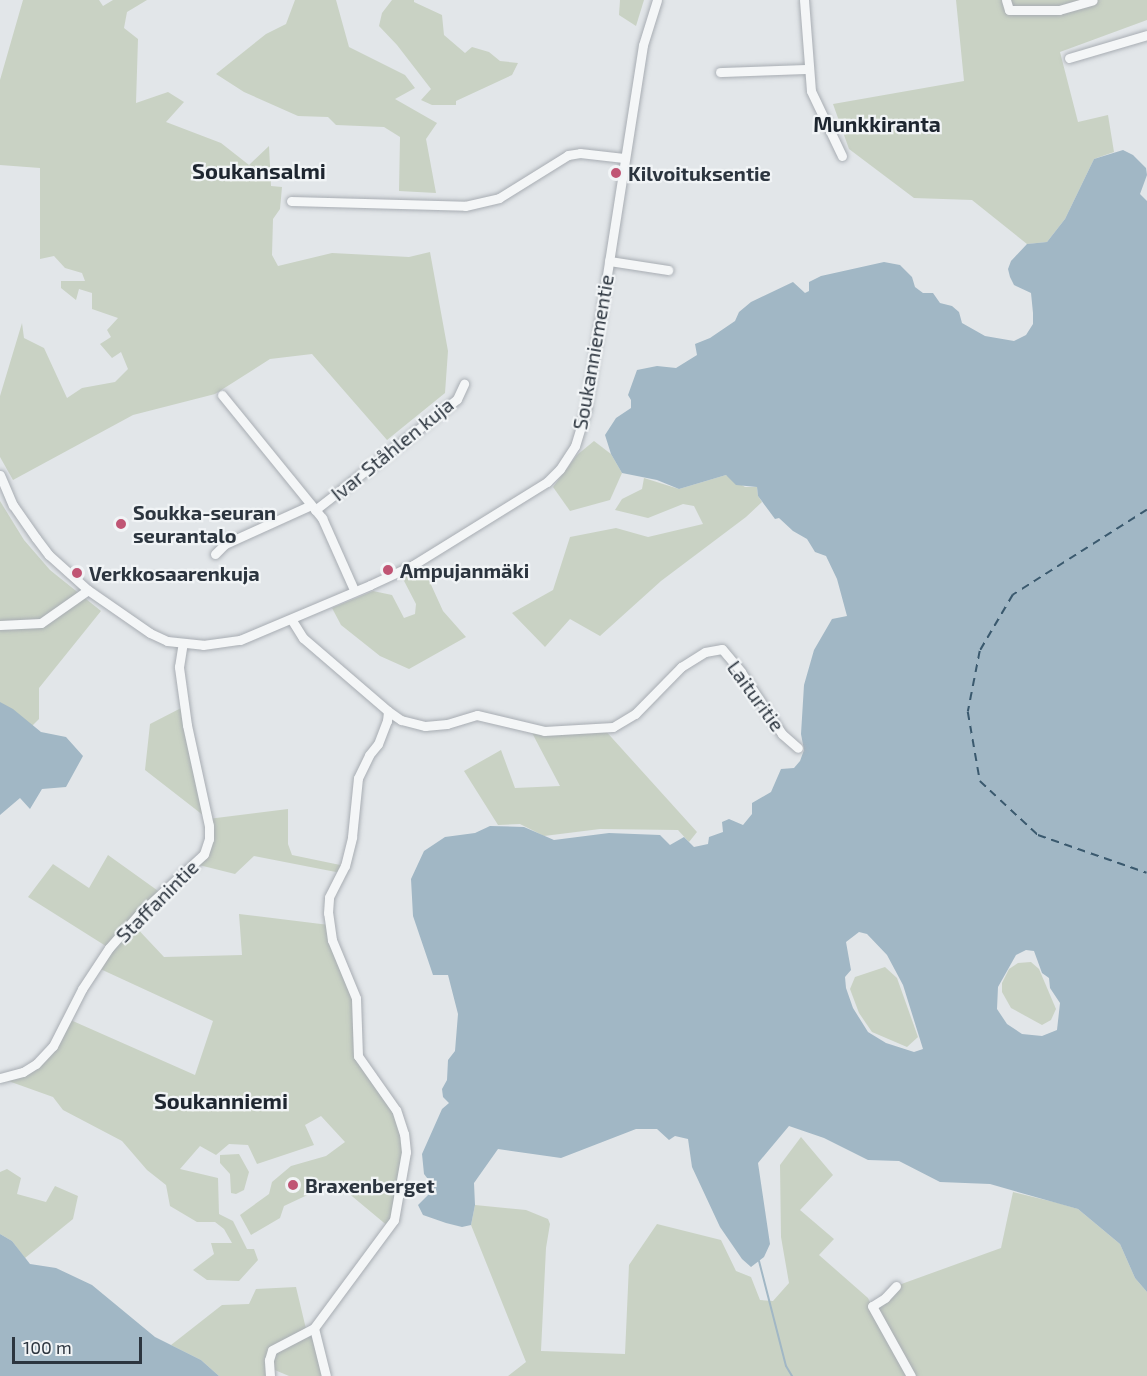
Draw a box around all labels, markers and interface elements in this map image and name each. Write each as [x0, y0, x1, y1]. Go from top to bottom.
district label: Munkkiranta [813, 111, 941, 137]
district label: Soukansalmi [192, 158, 326, 184]
place label: Kilvoituksentie [628, 161, 771, 185]
marker: Kilvoituksentie [609, 166, 623, 180]
street label: Soukanniementie [568, 272, 618, 432]
street label: Ivar Ståhlen kuja [326, 392, 458, 506]
place label: Soukka-seuran seurantalo [133, 500, 276, 547]
marker: Soukka-seuran seurantalo [114, 517, 128, 531]
place label: Ampujanmäki [400, 558, 529, 582]
place label: Verkkosaarenkuja [89, 561, 260, 585]
marker: Ampujanmäki [381, 563, 395, 577]
marker: Verkkosaarenkuja [70, 566, 84, 580]
street label: Laituritie [722, 656, 790, 736]
street label: Staffanintie [111, 855, 203, 947]
district label: Soukanniemi [154, 1088, 288, 1114]
place label: Braxenberget [305, 1173, 435, 1197]
marker: Braxenberget [286, 1178, 300, 1192]
scale bar [15, 1325, 146, 1363]
text: 100 m [23, 1336, 72, 1358]

